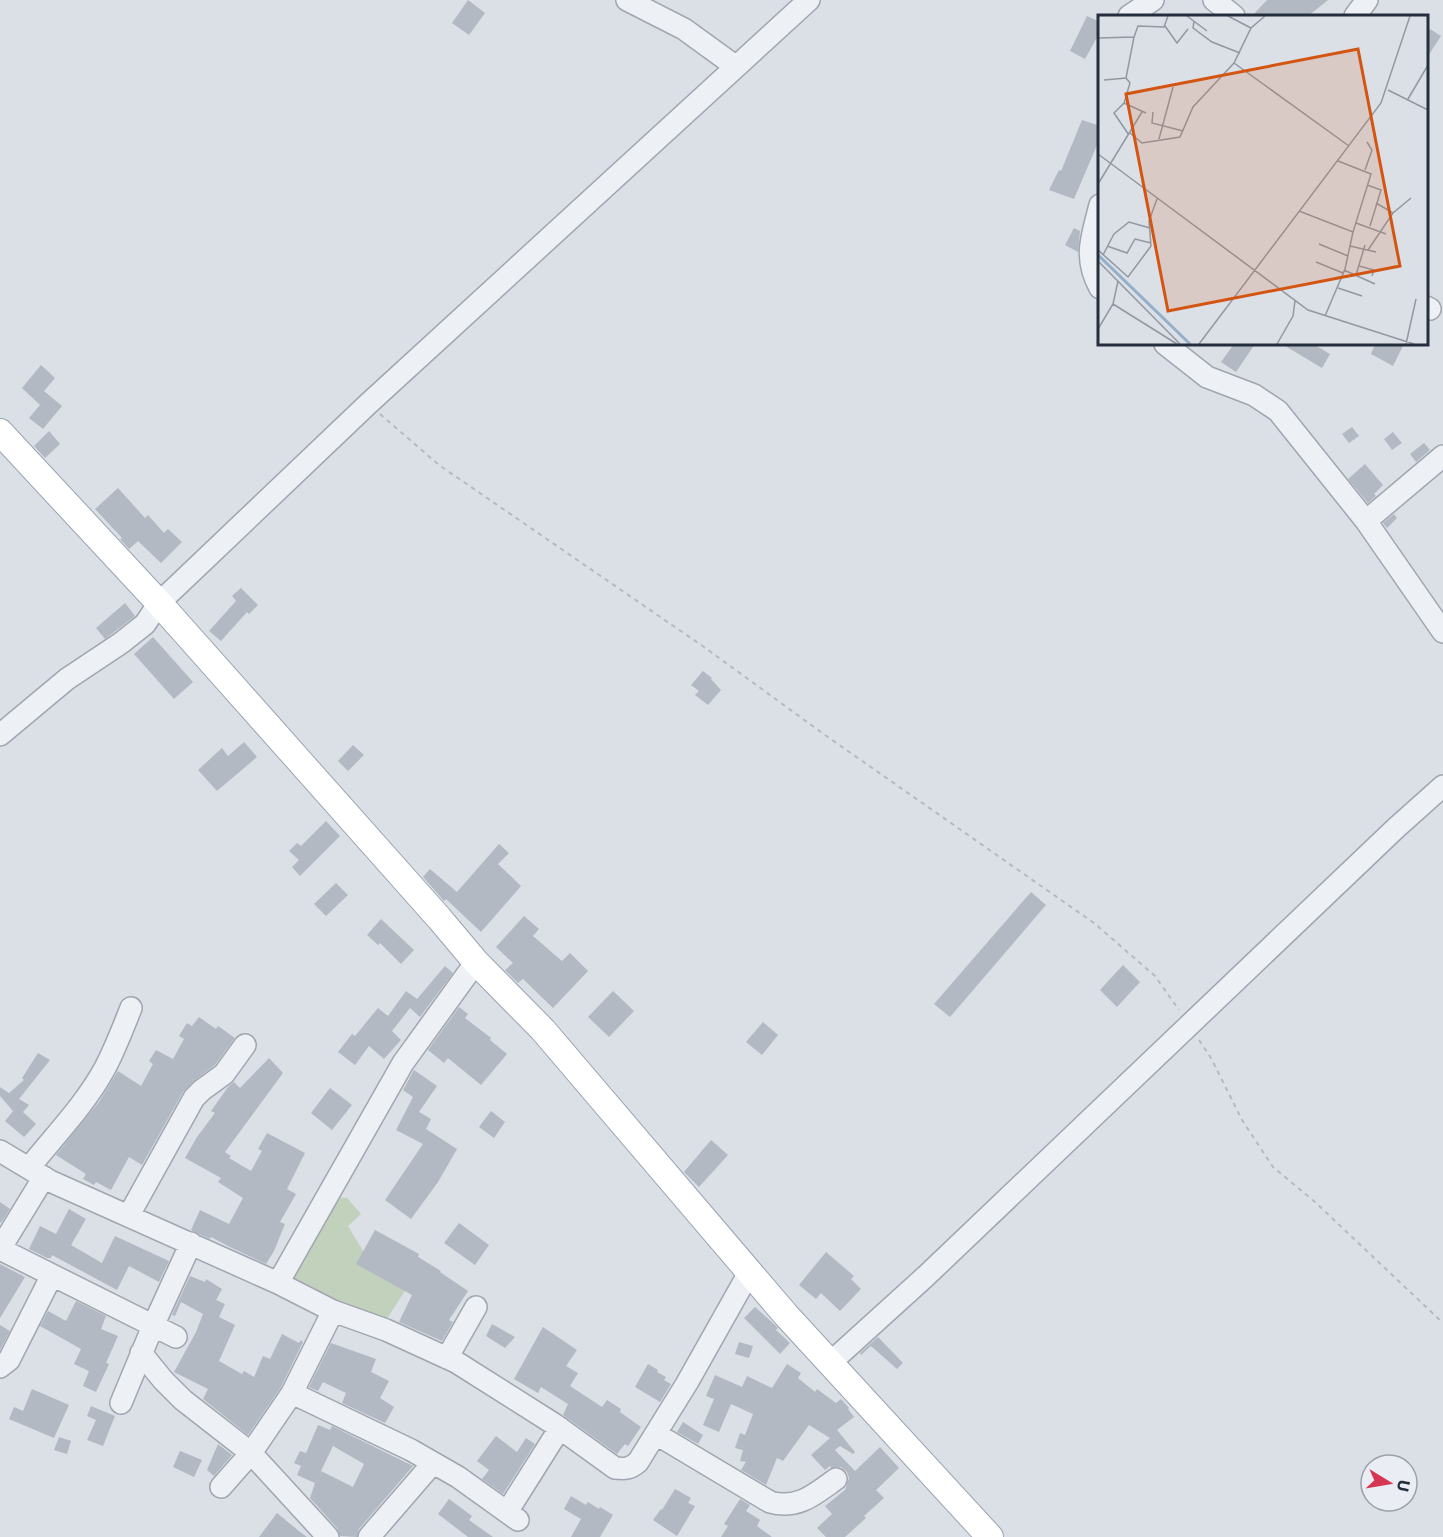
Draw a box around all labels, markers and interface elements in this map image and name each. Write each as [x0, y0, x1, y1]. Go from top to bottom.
inset map [1098, 15, 1428, 345]
north arrow [1359, 1453, 1419, 1513]
text: U [1394, 1478, 1415, 1493]

